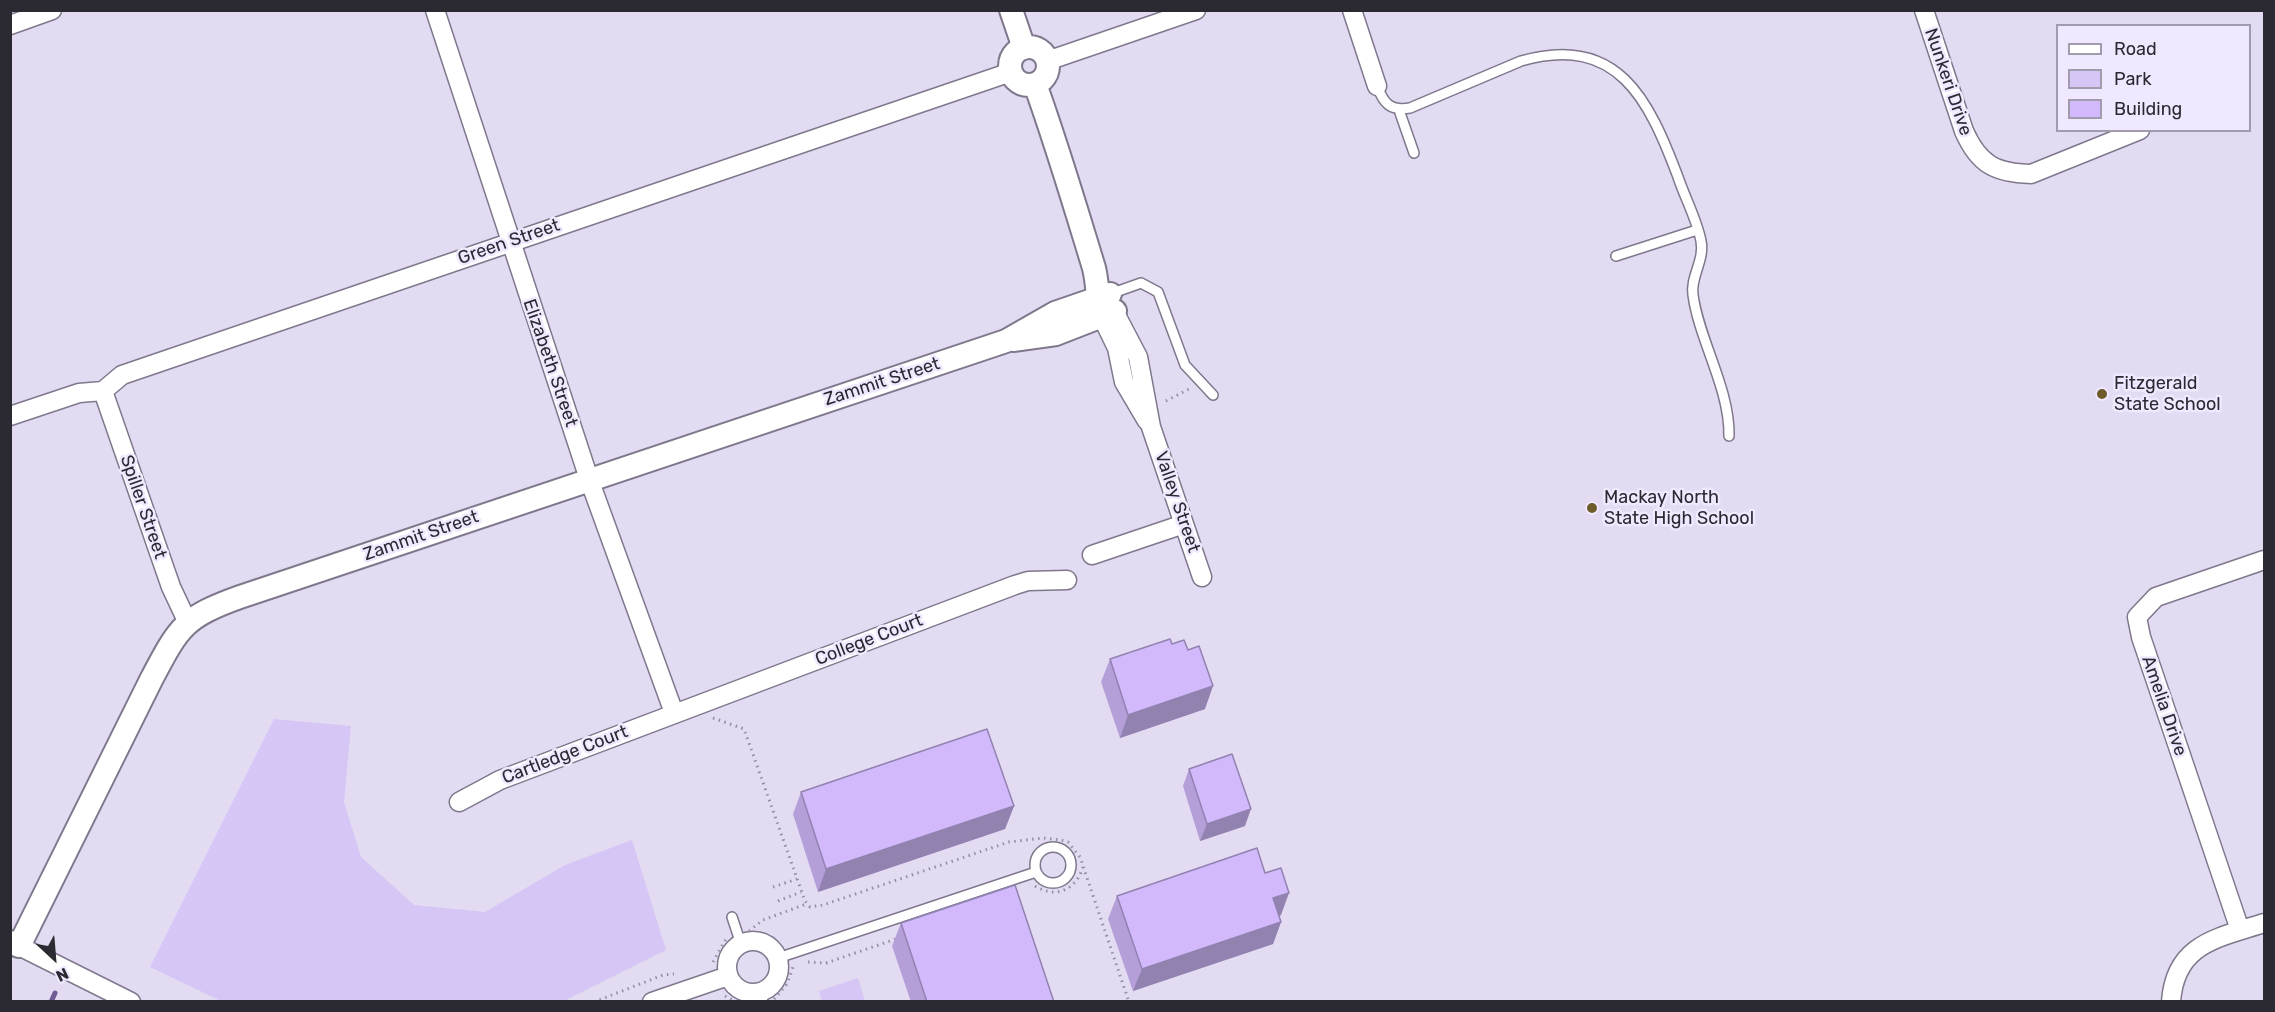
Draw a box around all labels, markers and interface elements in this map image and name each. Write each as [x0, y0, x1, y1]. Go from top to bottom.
legend [2056, 24, 2251, 132]
street label: Nunkeri Drive [1920, 25, 1976, 139]
text: Road [2114, 38, 2157, 60]
text: Park [2114, 68, 2151, 90]
text: Building [2114, 98, 2182, 120]
street label: Green Street [455, 214, 563, 270]
street label: Elizabeth Street [518, 296, 582, 430]
street label: Zammit Street [821, 353, 943, 411]
place label: Fitzgerald State School [2114, 373, 2221, 416]
marker: Fitzgerald State School [2095, 387, 2109, 401]
street label: Valley Street [1150, 449, 1204, 555]
street label: Spiller Street [115, 452, 171, 562]
place label: Mackay North State High School [1604, 487, 1754, 530]
marker: Mackay North State High School [1585, 501, 1599, 515]
street label: Zammit Street [360, 506, 482, 566]
street label: College Court [812, 610, 926, 670]
street label: Amelia Drive [2137, 653, 2191, 759]
street label: Cartledge Court [499, 721, 631, 789]
north arrow [24, 928, 84, 988]
text: N [53, 964, 71, 986]

